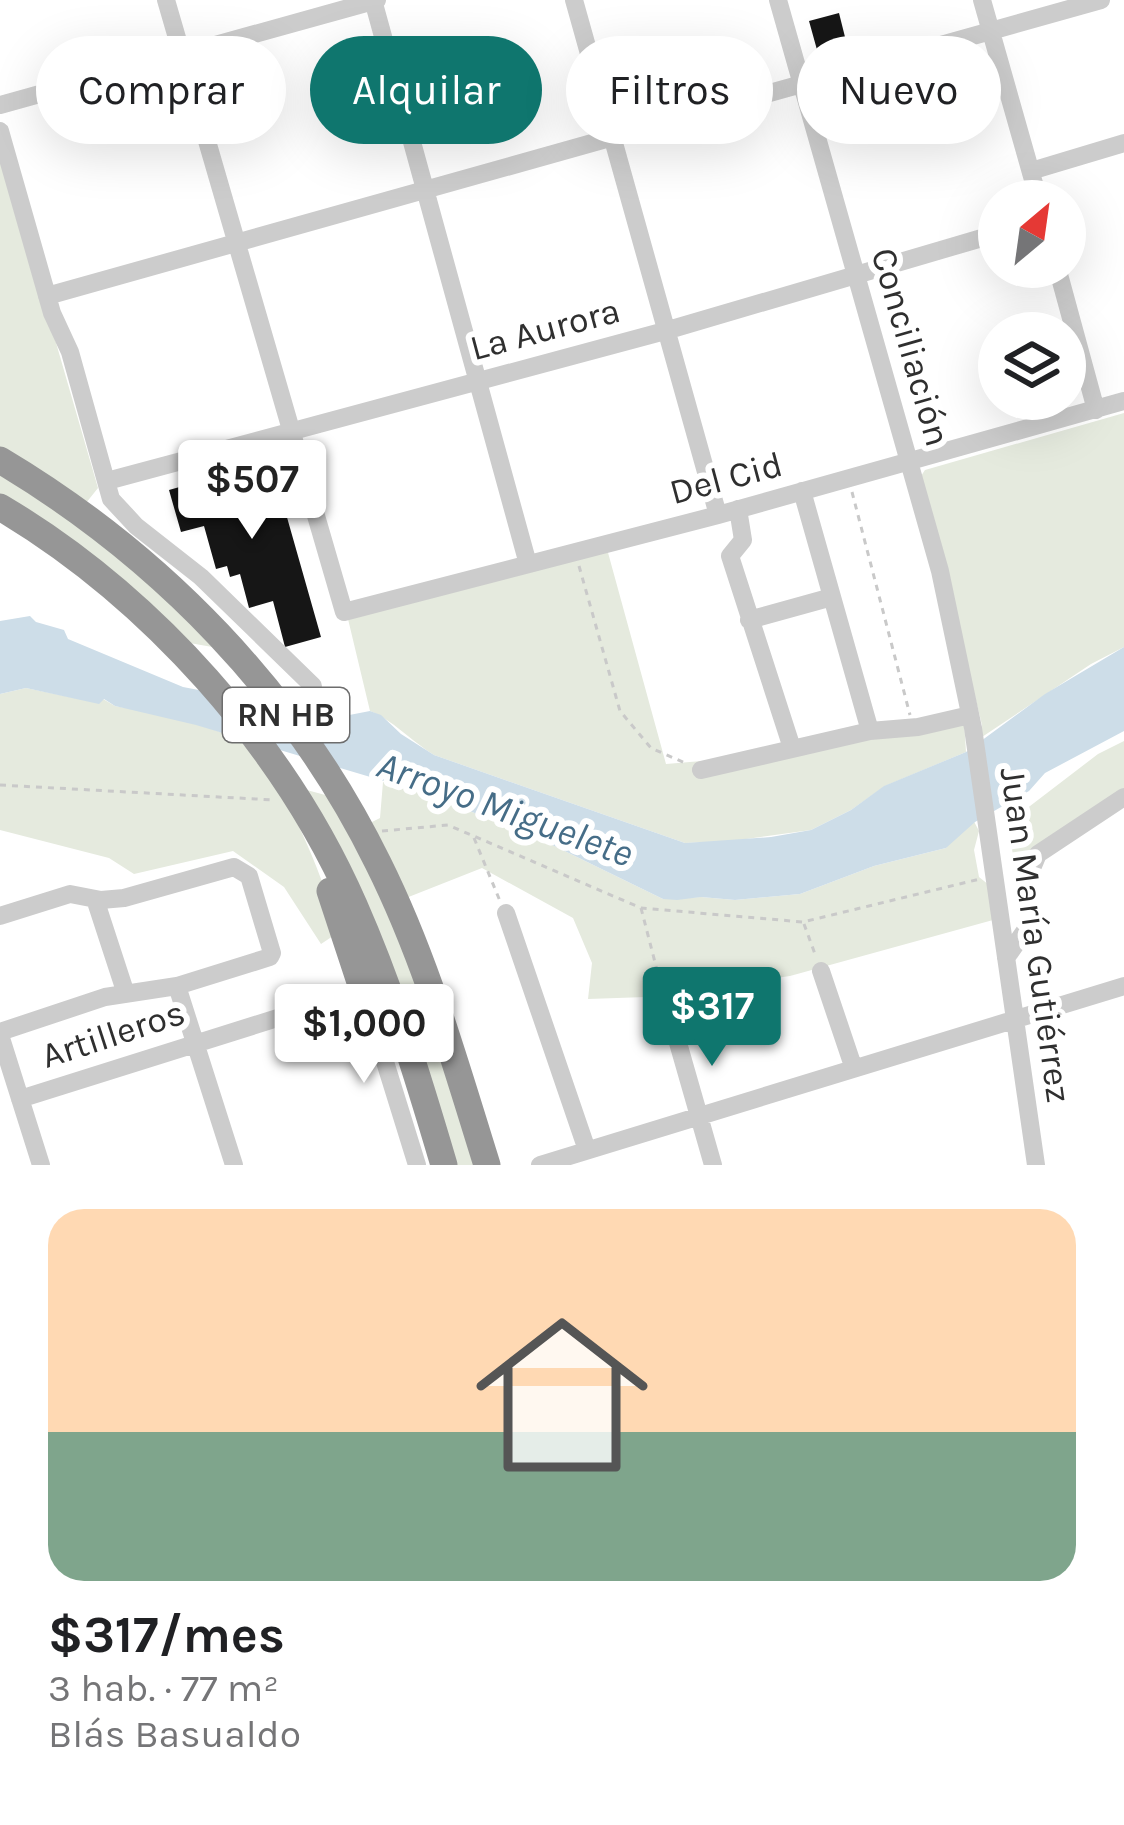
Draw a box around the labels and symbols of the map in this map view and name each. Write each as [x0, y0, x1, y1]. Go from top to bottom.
north arrow [978, 180, 1086, 288]
street label: Conciliación [863, 243, 959, 451]
street label: La Aurora [466, 289, 624, 369]
pin: $507 [181, 440, 323, 542]
street label: Del Cid [665, 443, 787, 513]
road number: RN HB [223, 688, 349, 742]
water label: Arroyo Miguelete [371, 741, 639, 877]
street label: Juan María Gutiérrez [992, 765, 1080, 1105]
pin: $317 [641, 967, 783, 1069]
pin: $1,000 [266, 984, 462, 1086]
street label: Artilleros [36, 991, 190, 1077]

